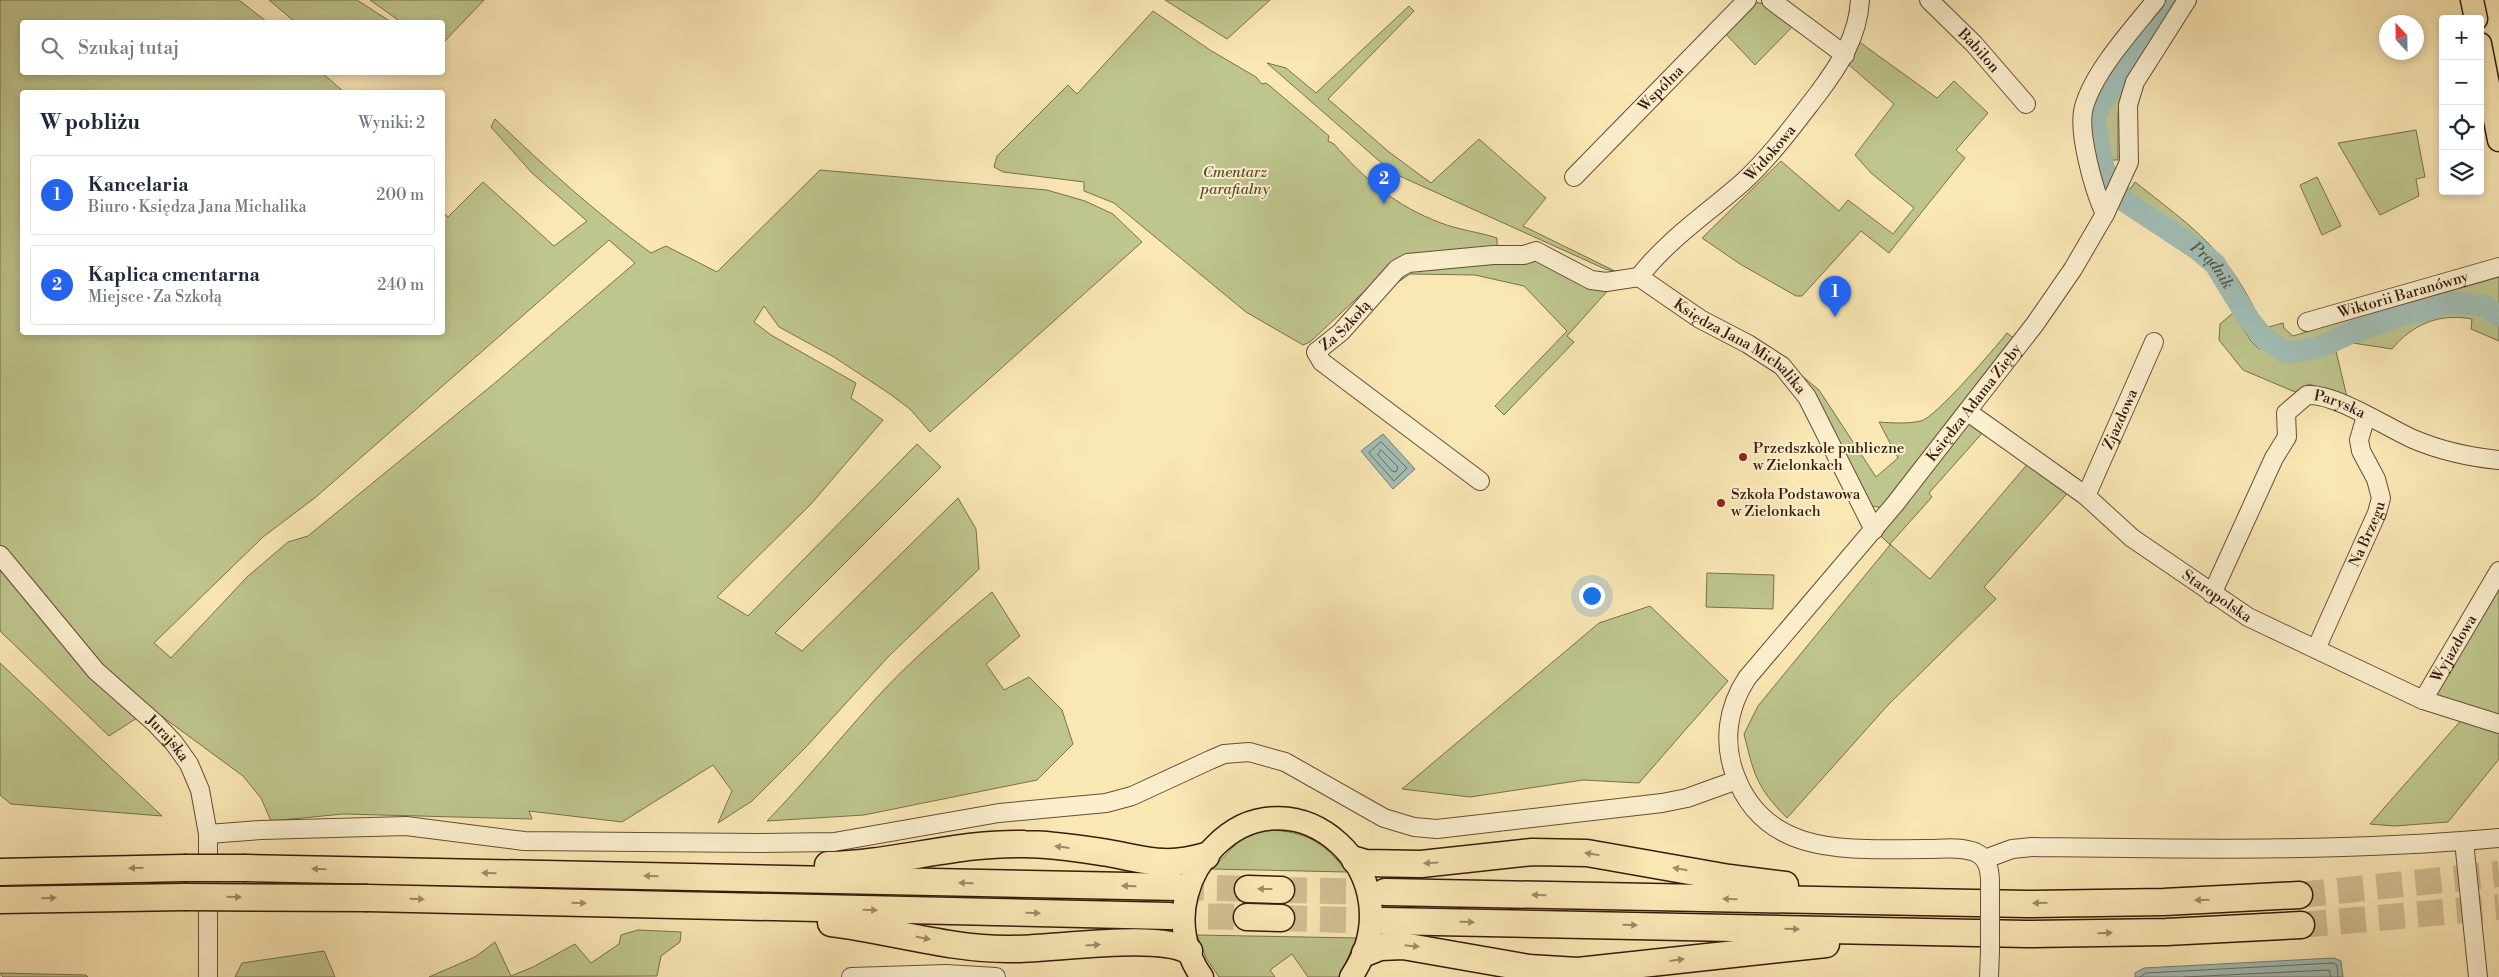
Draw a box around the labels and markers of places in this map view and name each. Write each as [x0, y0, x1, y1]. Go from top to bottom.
pin: 2 [1368, 163, 1400, 204]
pin: 1 [1819, 276, 1851, 317]
place label: Przedszkole publiczne w Zielonkach [1752, 439, 1904, 475]
marker: Przedszkole publiczne w Zielonkach [1737, 451, 1749, 463]
place label: Szkoła Podstawowa w Zielonkach [1730, 485, 1861, 521]
marker: Szkoła Podstawowa w Zielonkach [1715, 497, 1727, 509]

